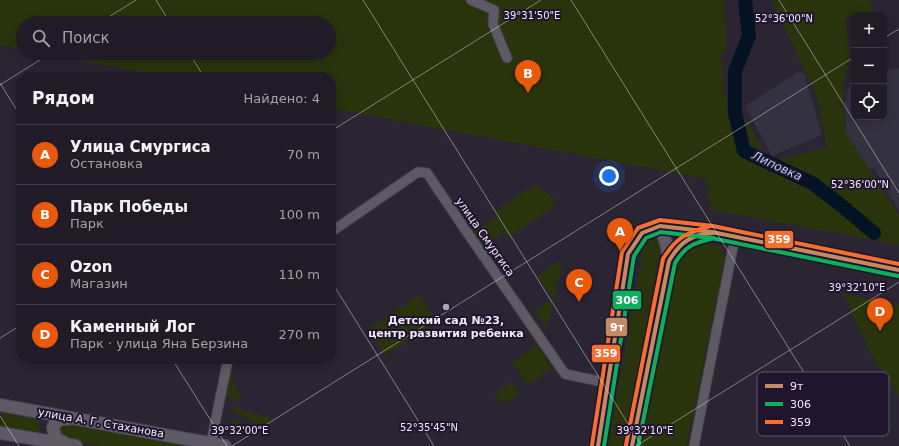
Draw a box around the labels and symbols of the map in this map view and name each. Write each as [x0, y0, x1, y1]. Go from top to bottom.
text: 39°31'50"E [504, 10, 560, 21]
text: 52°36'00"N [755, 13, 813, 24]
pin: B [515, 60, 541, 93]
water label: Липовка [749, 148, 804, 184]
your location [599, 166, 619, 186]
text: 52°36'00"N [831, 179, 889, 190]
street label: улица Смургиса [453, 195, 517, 279]
pin: A [607, 218, 633, 251]
line badge: 359 [764, 230, 794, 249]
text: 359 [768, 233, 790, 246]
pin: C [566, 269, 592, 302]
text: 39°32'10"E [829, 282, 885, 293]
line badge: 306 [612, 290, 642, 310]
text: 306 [616, 294, 639, 307]
pin: D [867, 298, 893, 331]
marker: Детский сад №23, центр развития ребенка [441, 302, 451, 312]
place label: Детский сад №23, центр развития ребенка [368, 314, 524, 340]
line badge: 9т [605, 317, 628, 337]
text: 9т [610, 321, 625, 334]
line badge: 359 [591, 344, 621, 363]
text: 359 [595, 347, 617, 360]
legend [757, 372, 889, 436]
text: 9т [790, 380, 804, 393]
text: 306 [790, 398, 811, 411]
street label: улица А. Г. Стаханова [37, 405, 165, 441]
text: 359 [790, 416, 811, 429]
text: 52°35'45"N [400, 422, 458, 433]
text: 39°32'00"E [212, 425, 268, 436]
text: 39°32'10"E [617, 425, 673, 436]

